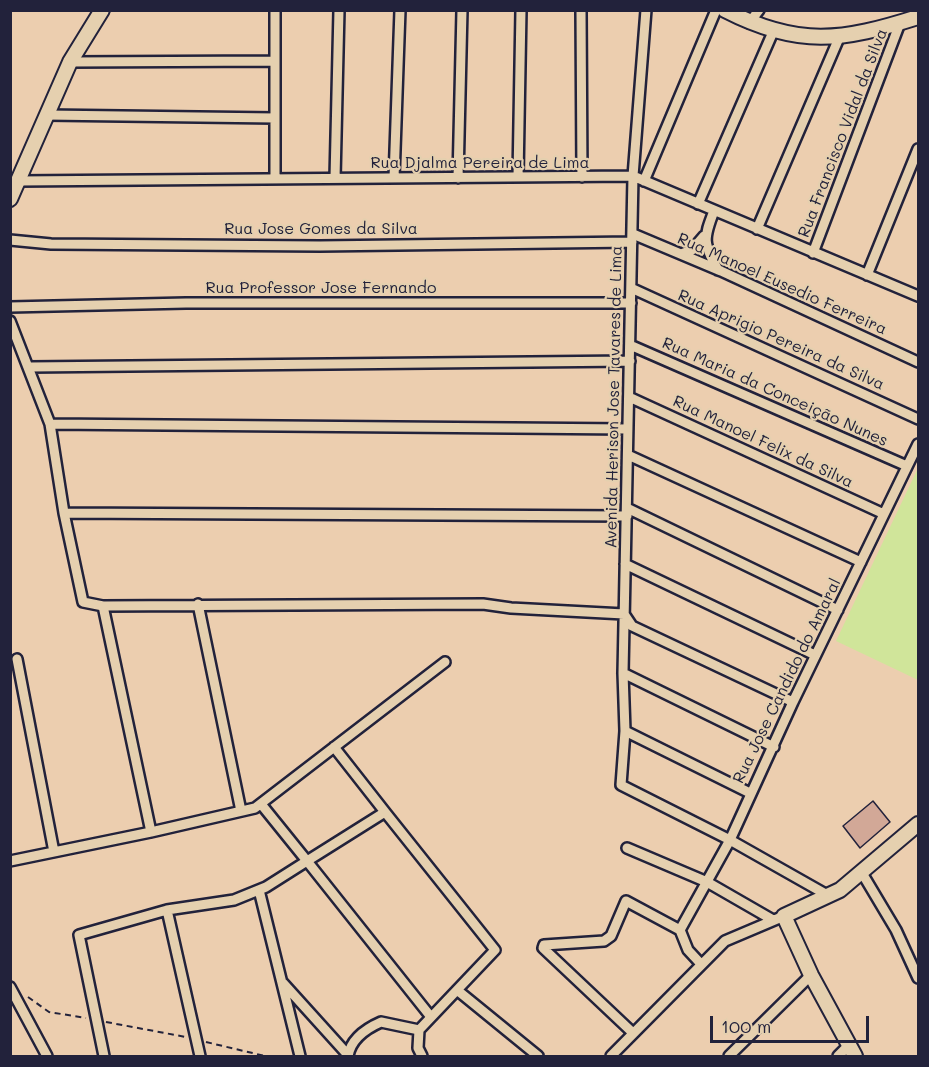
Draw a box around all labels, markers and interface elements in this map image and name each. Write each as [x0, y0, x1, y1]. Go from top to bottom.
street label: Rua Francisco Vidal da Silva [794, 26, 892, 240]
street label: Rua Djalma Pereira de Lima [370, 153, 590, 173]
street label: Rua Jose Gomes da Silva [224, 219, 418, 239]
street label: Rua Manoel Eusedio Ferreira [674, 229, 890, 339]
street label: Avenida Herison Jose Tavares de Lima [602, 245, 626, 549]
street label: Rua Professor Jose Fernando [206, 278, 436, 298]
street label: Rua Aprigio Pereira da Silva [675, 286, 887, 394]
street label: Rua Maria da Conceição Nunes [659, 333, 891, 451]
street label: Rua Manoel Felix da Silva [670, 392, 856, 492]
street label: Rua Jose Candido do Amaral [729, 575, 845, 787]
scale bar [713, 1004, 872, 1042]
text: 100 m [721, 1014, 771, 1038]

